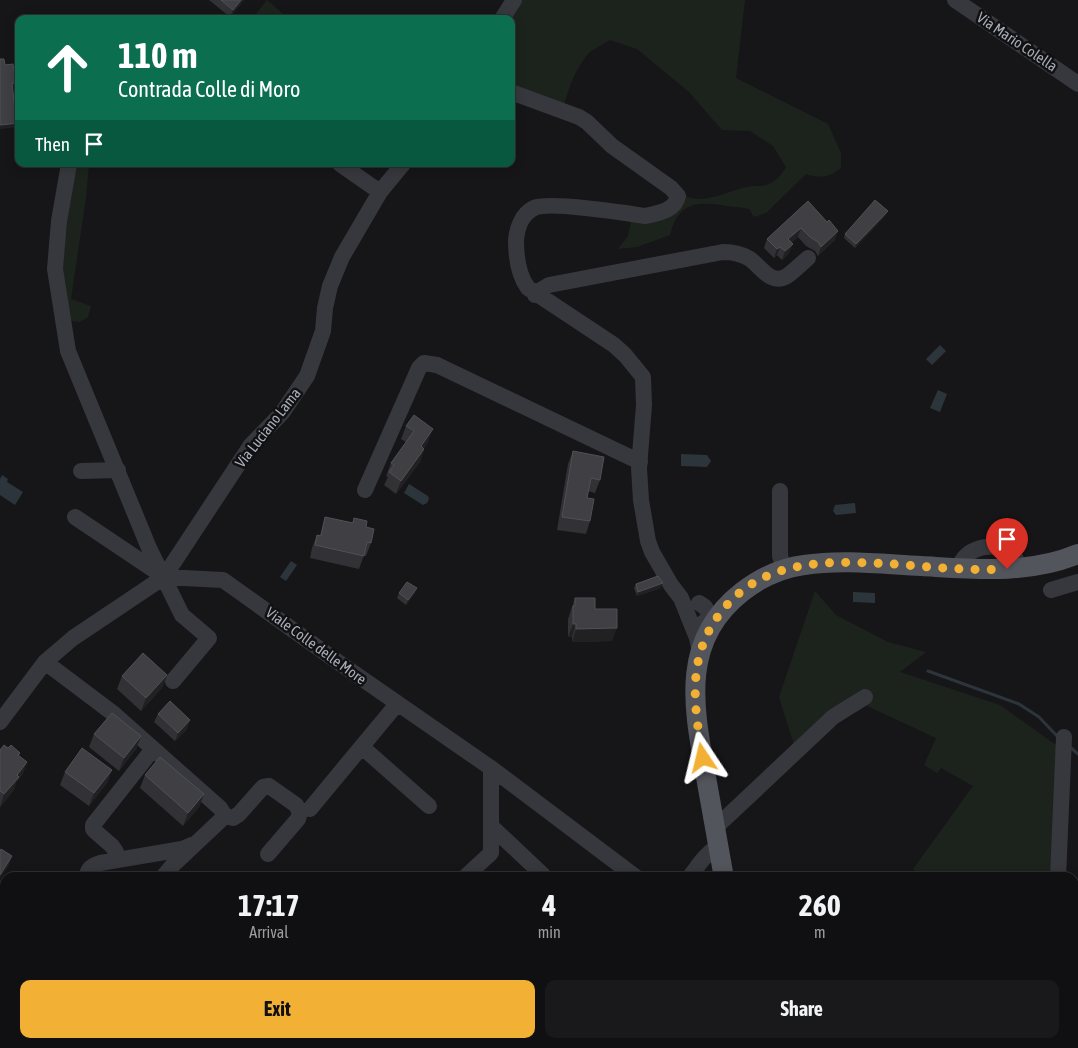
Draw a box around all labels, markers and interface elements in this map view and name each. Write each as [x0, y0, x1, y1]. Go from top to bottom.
street label: Via Mario Colella [974, 8, 1061, 75]
icon: ahead [35, 35, 100, 100]
text: 110 m [118, 35, 197, 75]
text: Contrada Colle di Moro [118, 76, 300, 102]
icon: arrive [80, 130, 108, 158]
text: Then [35, 133, 70, 155]
street label: Via Luciano Lama [231, 385, 304, 471]
pin [986, 518, 1028, 569]
icon: arrive [993, 525, 1021, 553]
street label: Viale Colle delle More [263, 603, 370, 688]
position arrow [676, 731, 728, 783]
text: 17:17 [238, 888, 300, 922]
text: 4 [542, 888, 556, 922]
text: 260 [799, 888, 841, 922]
text: Arrival [249, 923, 288, 941]
text: min [538, 923, 561, 941]
text: m [814, 923, 826, 941]
button: Exit [20, 980, 535, 1038]
button: Share [545, 980, 1059, 1038]

